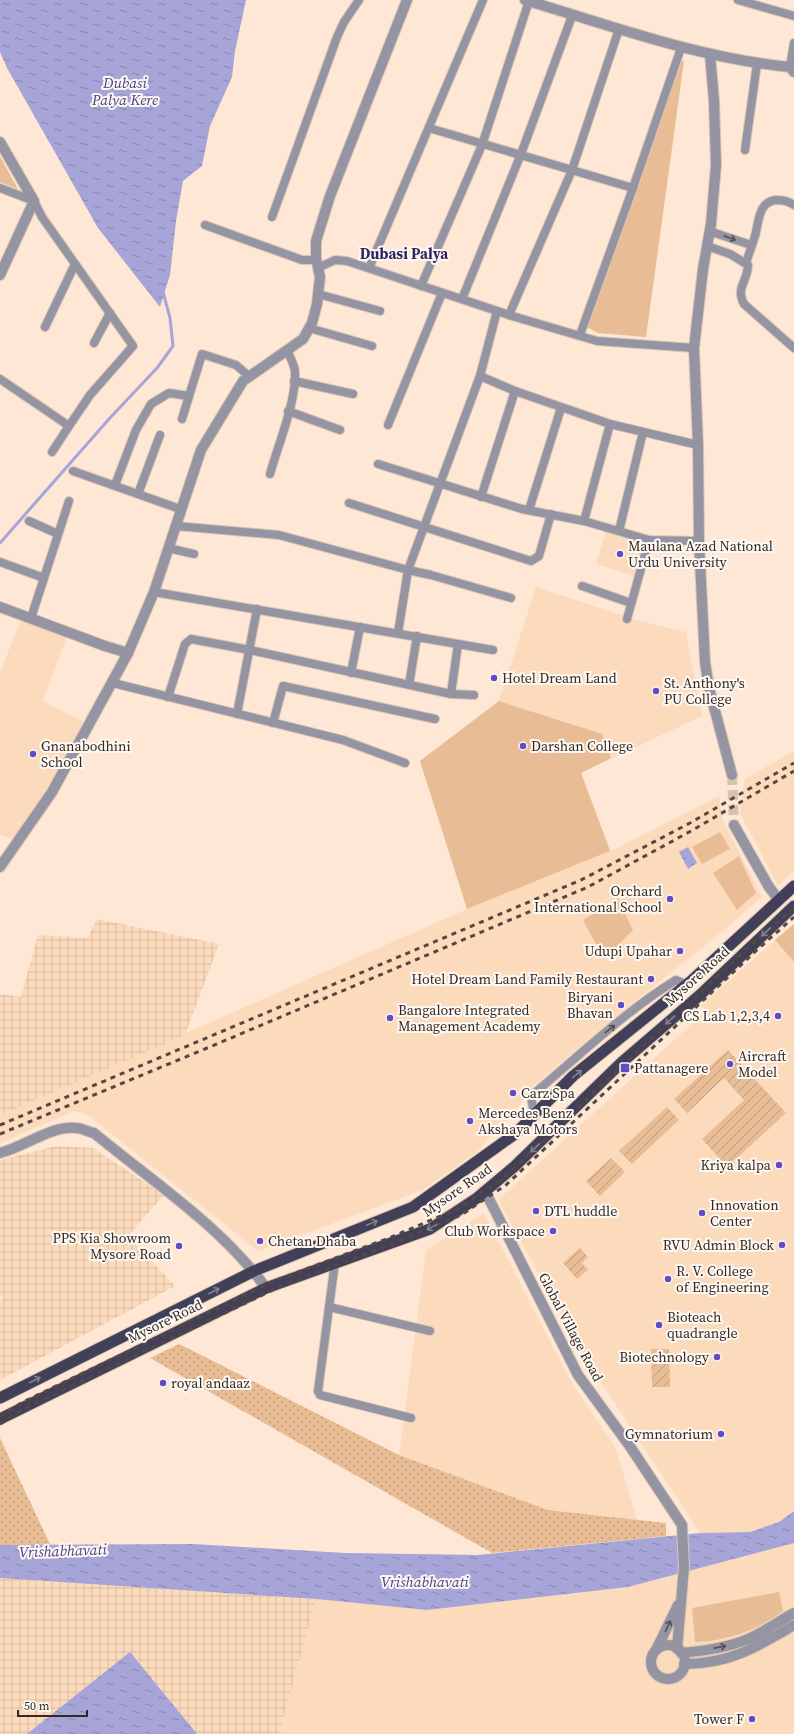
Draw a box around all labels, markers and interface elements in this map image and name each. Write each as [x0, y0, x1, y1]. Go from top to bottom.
water label: Dubasi Palya Kere [91, 72, 158, 110]
one-way arrow [724, 235, 736, 243]
district label: Dubasi Palya [360, 243, 449, 264]
place label: Maulana Azad National Urdu University [628, 536, 773, 572]
marker: Maulana Azad National Urdu University [615, 549, 625, 559]
place label: Hotel Dream Land [502, 668, 617, 688]
marker: Hotel Dream Land [489, 673, 499, 683]
place label: St. Anthony's PU College [664, 673, 745, 709]
marker: St. Anthony's PU College [651, 686, 661, 696]
place label: Gnanabodhini School [41, 736, 131, 772]
place label: Darshan College [531, 736, 633, 756]
marker: Darshan College [518, 741, 528, 751]
marker: Gnanabodhini School [28, 749, 38, 759]
place label: Orchard International School [534, 881, 662, 917]
marker: Orchard International School [665, 894, 675, 904]
one-way arrow [761, 928, 771, 937]
place label: Udupi Upahar [585, 941, 672, 961]
street label: Mysore Road [660, 941, 734, 1010]
marker: Udupi Upahar [675, 946, 685, 956]
place label: Hotel Dream Land Family Restaurant [411, 969, 643, 989]
marker: Hotel Dream Land Family Restaurant [646, 974, 656, 984]
place label: Biryani Bhavan [567, 987, 614, 1023]
place label: Bangalore Integrated Management Academy [398, 1000, 541, 1036]
marker: Biryani Bhavan [616, 1000, 626, 1010]
place label: CS Lab 1,2,3,4 [683, 1006, 770, 1026]
marker: CS Lab 1,2,3,4 [773, 1011, 783, 1021]
marker: Bangalore Integrated Management Academy [385, 1013, 395, 1023]
one-way arrow [665, 1016, 675, 1025]
one-way arrow [605, 1025, 616, 1034]
place label: Aircraft Model [738, 1046, 786, 1082]
place label: Pattanagere [634, 1058, 708, 1078]
marker: Aircraft Model [725, 1059, 735, 1069]
marker: Pattanagere [619, 1062, 631, 1074]
one-way arrow [572, 1069, 582, 1078]
place label: Carz Spa [521, 1083, 576, 1103]
marker: Carz Spa [508, 1088, 518, 1098]
place label: Mercedes Benz Akshaya Motors [478, 1103, 577, 1139]
marker: Mercedes Benz Akshaya Motors [465, 1116, 475, 1126]
one-way arrow [530, 1143, 540, 1153]
place label: Kriya kalpa [700, 1155, 772, 1175]
street label: Mysore Road [418, 1159, 496, 1221]
marker: Kriya kalpa [774, 1160, 784, 1170]
place label: Innovation Center [710, 1195, 779, 1231]
place label: DTL huddle [544, 1201, 617, 1221]
marker: DTL huddle [531, 1206, 541, 1216]
marker: Innovation Center [697, 1208, 707, 1218]
one-way arrow [365, 1219, 377, 1226]
place label: Club Workspace [444, 1221, 545, 1241]
one-way arrow [426, 1223, 438, 1231]
marker: Club Workspace [548, 1226, 558, 1236]
place label: PPS Kia Showroom Mysore Road [53, 1228, 171, 1264]
place label: Chetan Dhaba [268, 1231, 357, 1251]
place label: RVU Admin Block [663, 1235, 774, 1255]
marker: Chetan Dhaba [255, 1236, 265, 1246]
marker: RVU Admin Block [777, 1240, 787, 1250]
marker: PPS Kia Showroom Mysore Road [174, 1241, 184, 1251]
place label: R. V. College of Engineering [676, 1261, 769, 1297]
street label: Global Village Road [534, 1269, 608, 1385]
marker: R. V. College of Engineering [663, 1274, 673, 1284]
one-way arrow [208, 1287, 220, 1294]
street label: Mysore Road [124, 1294, 206, 1348]
place label: Bioteach quadrangle [667, 1307, 738, 1343]
marker: Bioteach quadrangle [654, 1320, 664, 1330]
place label: Biotechnology [619, 1347, 710, 1367]
marker: Biotechnology [712, 1352, 722, 1362]
place label: royal andaaz [171, 1373, 250, 1393]
one-way arrow [29, 1376, 41, 1383]
marker: royal andaaz [158, 1378, 168, 1388]
place label: Gymnatorium [625, 1424, 713, 1444]
marker: Gymnatorium [716, 1429, 726, 1439]
water label: Vrishabhavati [19, 1538, 108, 1563]
water label: Vrishabhavati [381, 1571, 469, 1592]
one-way arrow [665, 1620, 672, 1632]
one-way arrow [713, 1643, 726, 1651]
scale bar [18, 1692, 87, 1718]
text: 50 m [24, 1698, 50, 1714]
place label: Tower F [694, 1709, 744, 1729]
marker: Tower F [747, 1714, 757, 1724]

